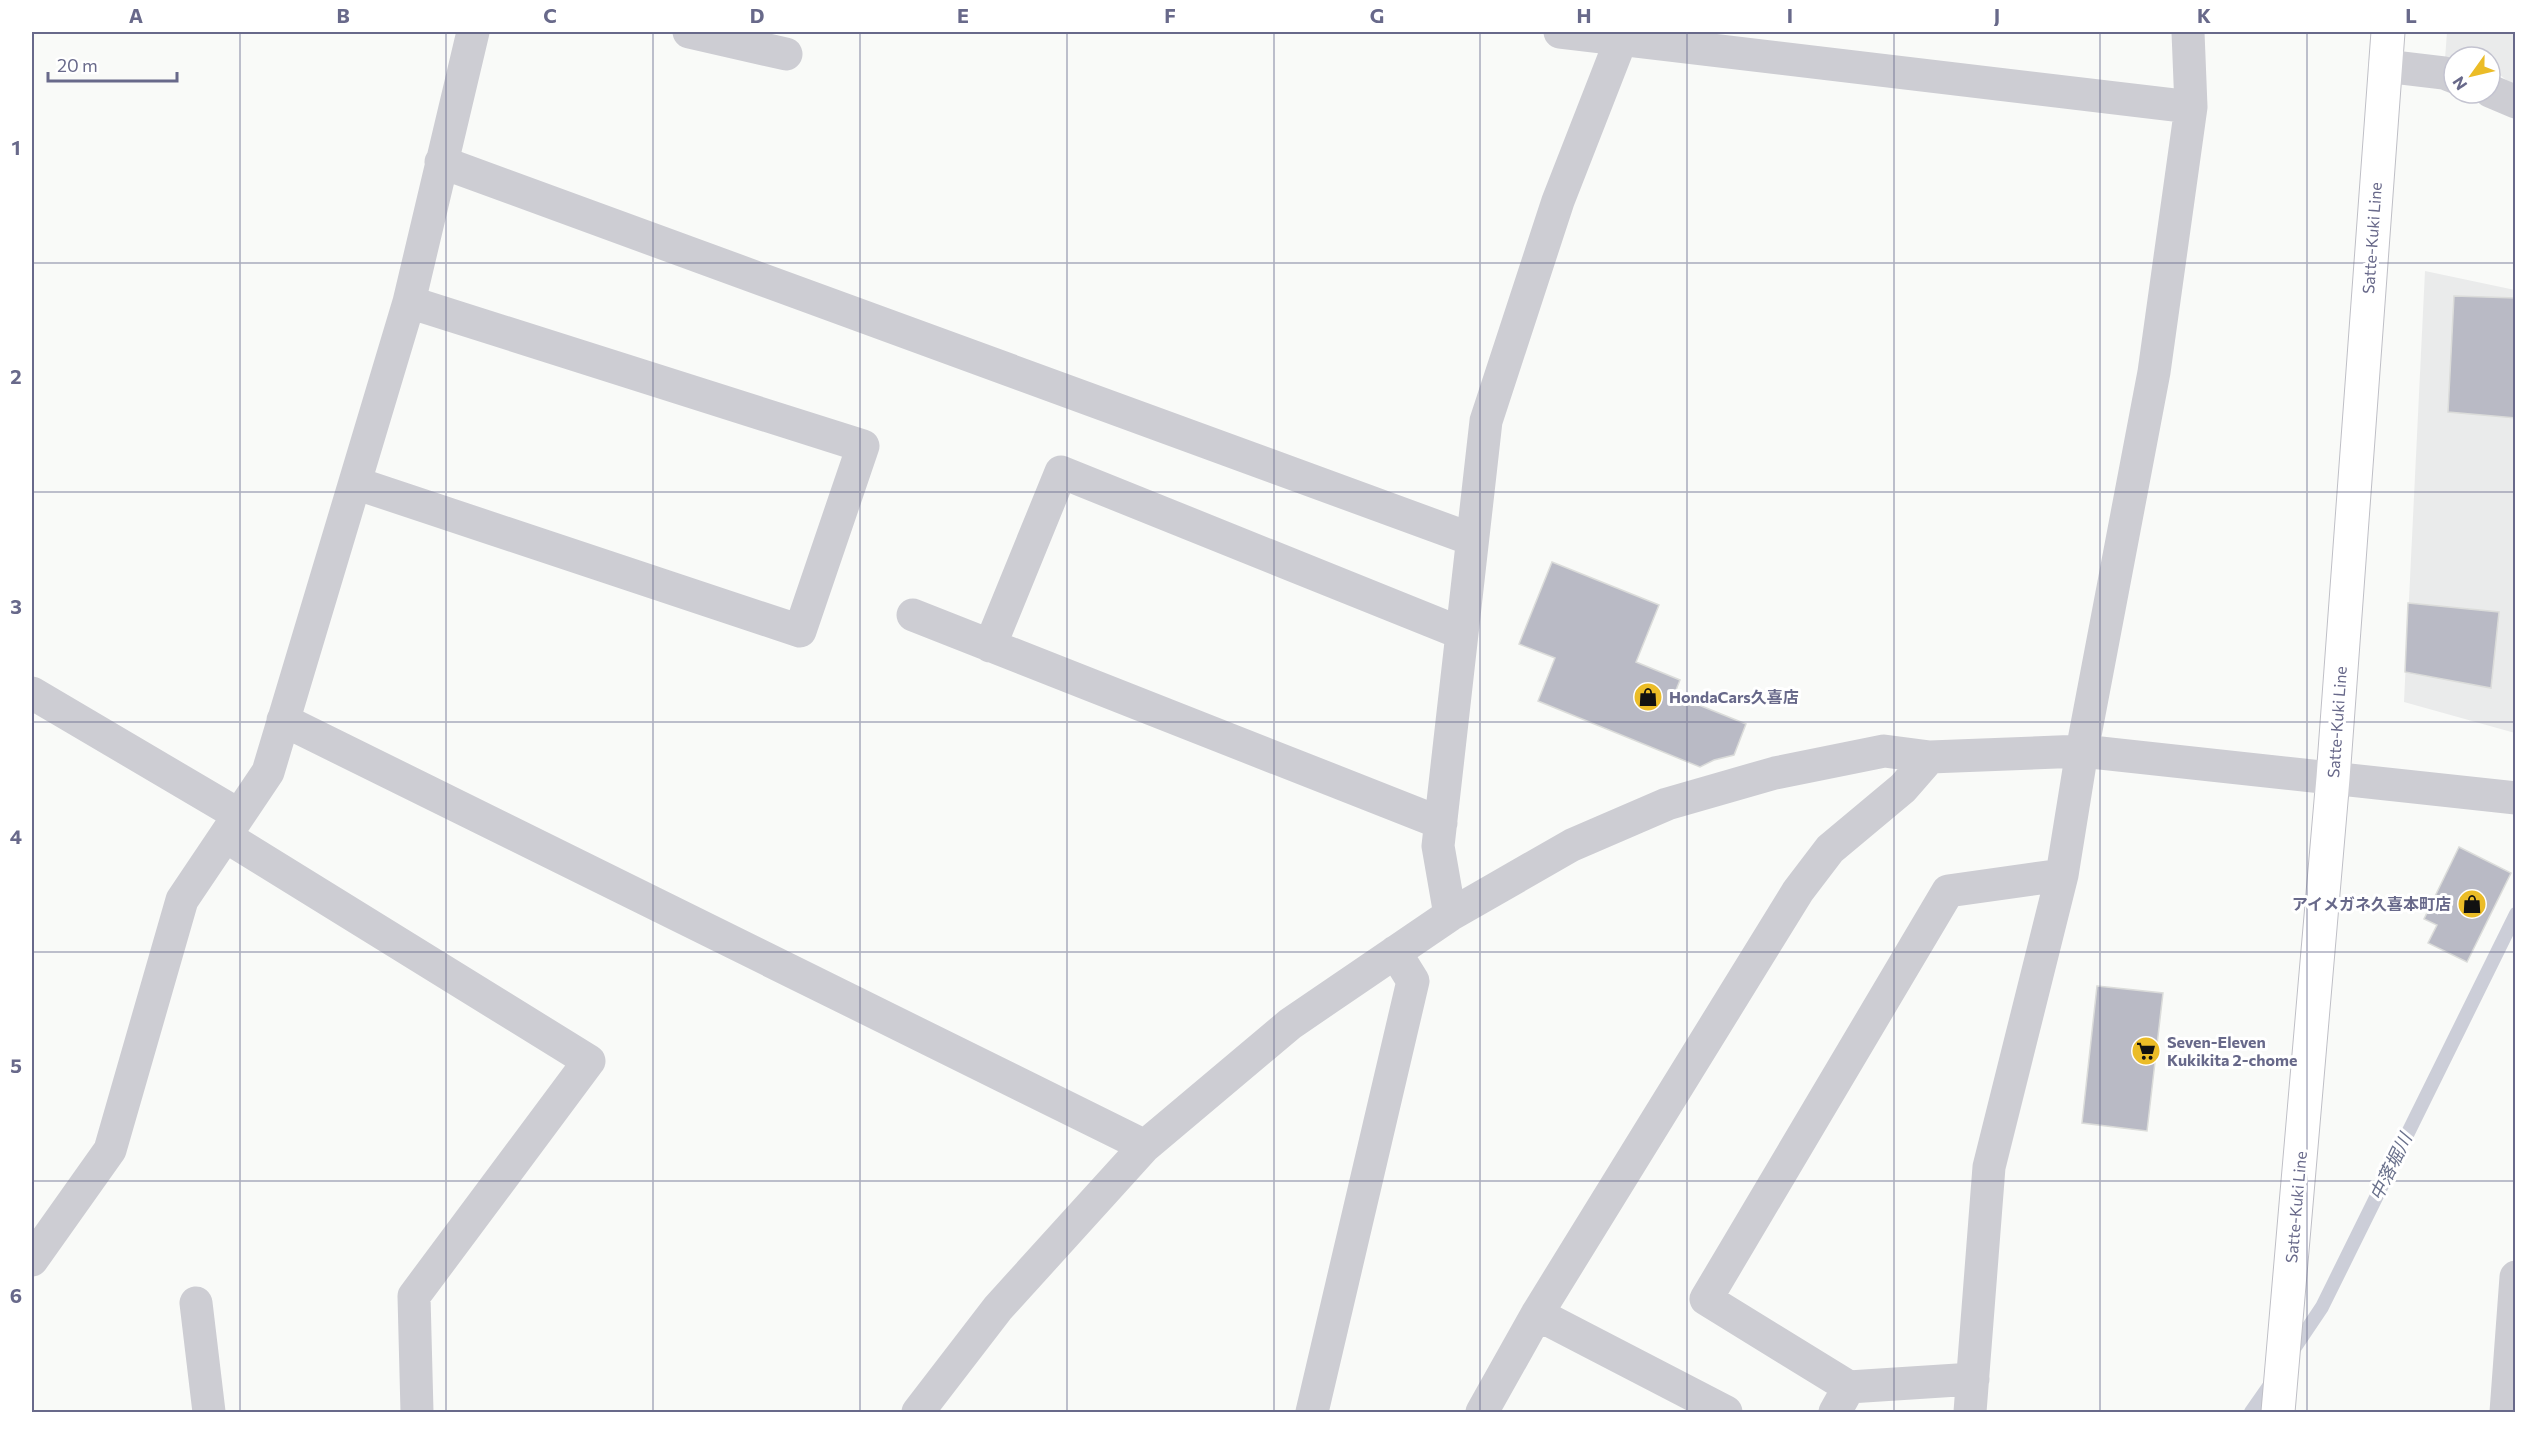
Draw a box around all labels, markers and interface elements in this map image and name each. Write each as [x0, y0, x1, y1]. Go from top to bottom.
text: A [129, 3, 143, 27]
text: B [336, 3, 350, 27]
text: C [543, 3, 557, 27]
text: D [750, 3, 764, 27]
text: E [957, 3, 969, 27]
text: F [1164, 3, 1176, 27]
text: G [1370, 3, 1384, 27]
text: H [1577, 3, 1592, 27]
text: I [1787, 3, 1793, 27]
text: J [1994, 3, 2000, 27]
text: K [2197, 3, 2211, 27]
text: L [2405, 3, 2417, 27]
scale bar [48, 45, 177, 83]
north arrow [2442, 45, 2502, 105]
text: 20 m [57, 54, 98, 76]
text: N [2448, 73, 2470, 94]
text: 1 [11, 135, 21, 159]
street label: Satte-Kuki Line [2358, 181, 2385, 295]
text: 2 [10, 364, 22, 388]
text: 3 [10, 594, 22, 618]
street label: Satte-Kuki Line [2323, 665, 2350, 779]
shop icon: HondaCars久喜店 [1632, 681, 1664, 713]
place label: HondaCars久喜店 [1669, 687, 1799, 706]
text: 4 [10, 824, 22, 848]
shop icon: アイメガネ久喜本町店 [2456, 888, 2488, 920]
place label: アイメガネ久喜本町店 [2292, 894, 2451, 913]
place label: Seven-Eleven Kukikita 2-chome [2167, 1032, 2297, 1069]
supermarket icon: Seven-Eleven Kukikita 2-chome [2130, 1035, 2162, 1067]
text: 5 [10, 1053, 22, 1077]
water label: 中落堀川 [2364, 1128, 2417, 1204]
street label: Satte-Kuki Line [2281, 1150, 2310, 1264]
text: 6 [10, 1283, 22, 1307]

